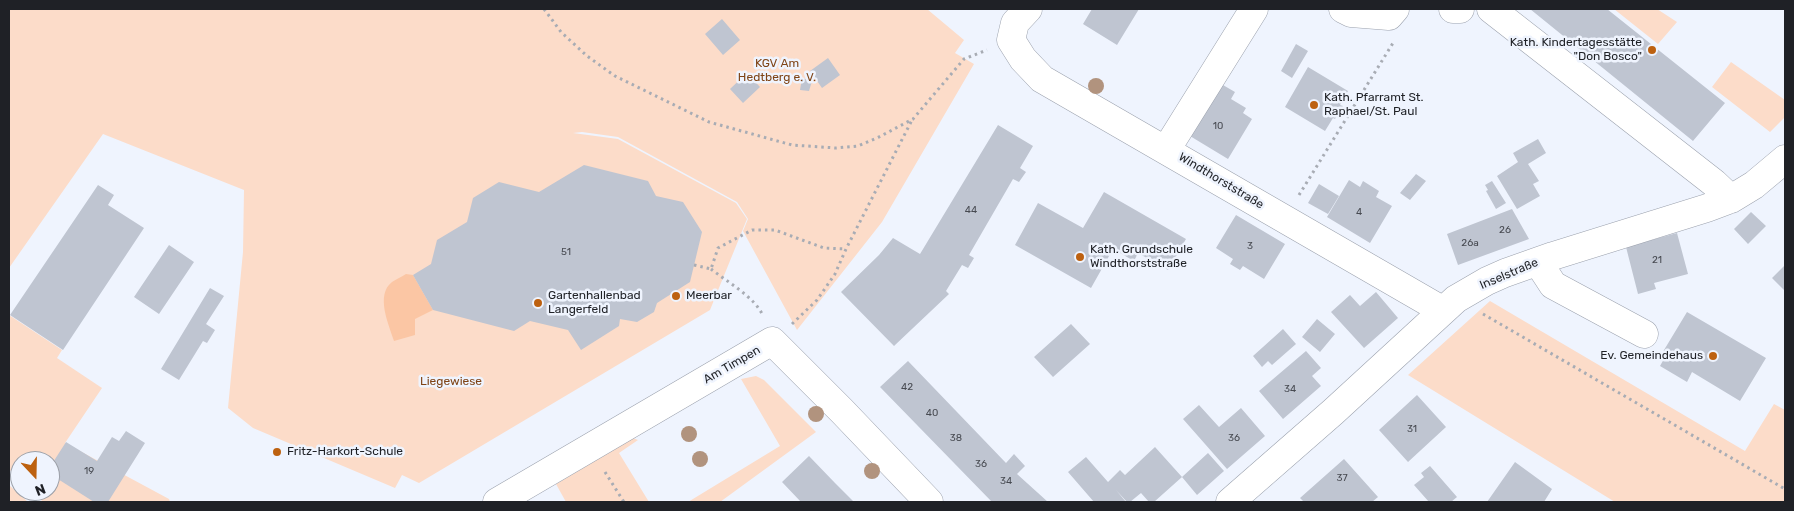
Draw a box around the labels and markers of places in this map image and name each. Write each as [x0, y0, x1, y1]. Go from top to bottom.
place label: Kath. Kindertagesstätte "Don Bosco" [1510, 36, 1642, 64]
marker: Kath. Kindertagesstätte "Don Bosco" [1646, 44, 1658, 56]
place label: Kath. Pfarramt St. Raphael/St. Paul [1324, 91, 1424, 119]
marker: Kath. Pfarramt St. Raphael/St. Paul [1308, 99, 1320, 111]
place label: Kath. Grundschule Windthorststraße [1090, 243, 1193, 271]
marker: Kath. Grundschule Windthorststraße [1074, 251, 1086, 263]
place label: Gartenhallenbad Langerfeld [548, 289, 641, 317]
place label: Meerbar [686, 289, 732, 303]
marker: Meerbar [670, 290, 682, 302]
marker: Gartenhallenbad Langerfeld [532, 297, 544, 309]
place label: Ev. Gemeindehaus [1600, 349, 1703, 363]
marker: Ev. Gemeindehaus [1707, 350, 1719, 362]
place label: Fritz-Harkort-Schule [287, 445, 403, 459]
marker: Fritz-Harkort-Schule [271, 446, 283, 458]

